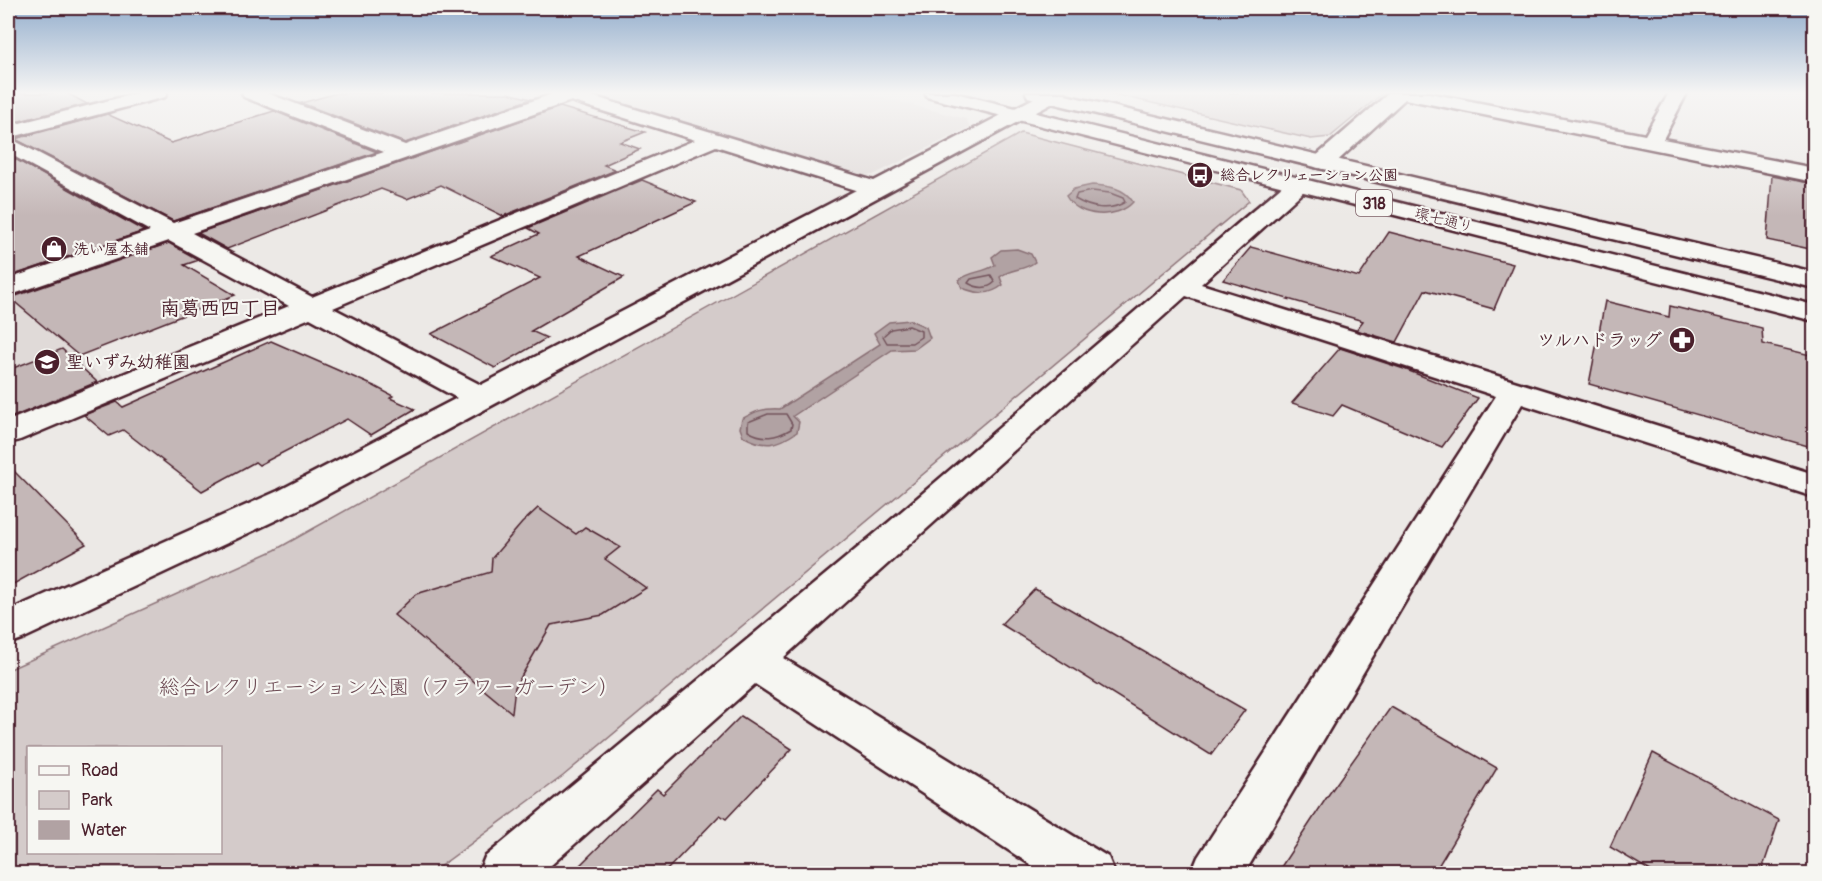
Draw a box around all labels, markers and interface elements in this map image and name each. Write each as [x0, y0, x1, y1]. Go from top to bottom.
bus stop icon: 総合レクリェーション公園 [1185, 160, 1215, 190]
place label: 総合レクリェーション公園 [1220, 166, 1398, 185]
road number: 318 [1356, 190, 1392, 216]
street label: 環七通り [1412, 204, 1475, 237]
shop icon: 洗い屋本舗 [39, 234, 69, 264]
place label: 洗い屋本舗 [74, 240, 149, 259]
district label: 南葛西四丁目 [160, 296, 280, 321]
pharmacy icon: ツルハドラッグ [1667, 325, 1697, 355]
place label: ツルハドラッグ [1537, 329, 1662, 352]
school or university icon: 聖いずみ幼稚園 [32, 347, 62, 377]
place label: 聖いずみ幼稚園 [66, 351, 191, 374]
park label: 総合レクリエーション公園（フラワーガーデン） [159, 674, 619, 701]
legend [27, 746, 222, 854]
text: Road [81, 759, 118, 782]
text: Park [81, 789, 113, 812]
text: Water [81, 819, 127, 842]

